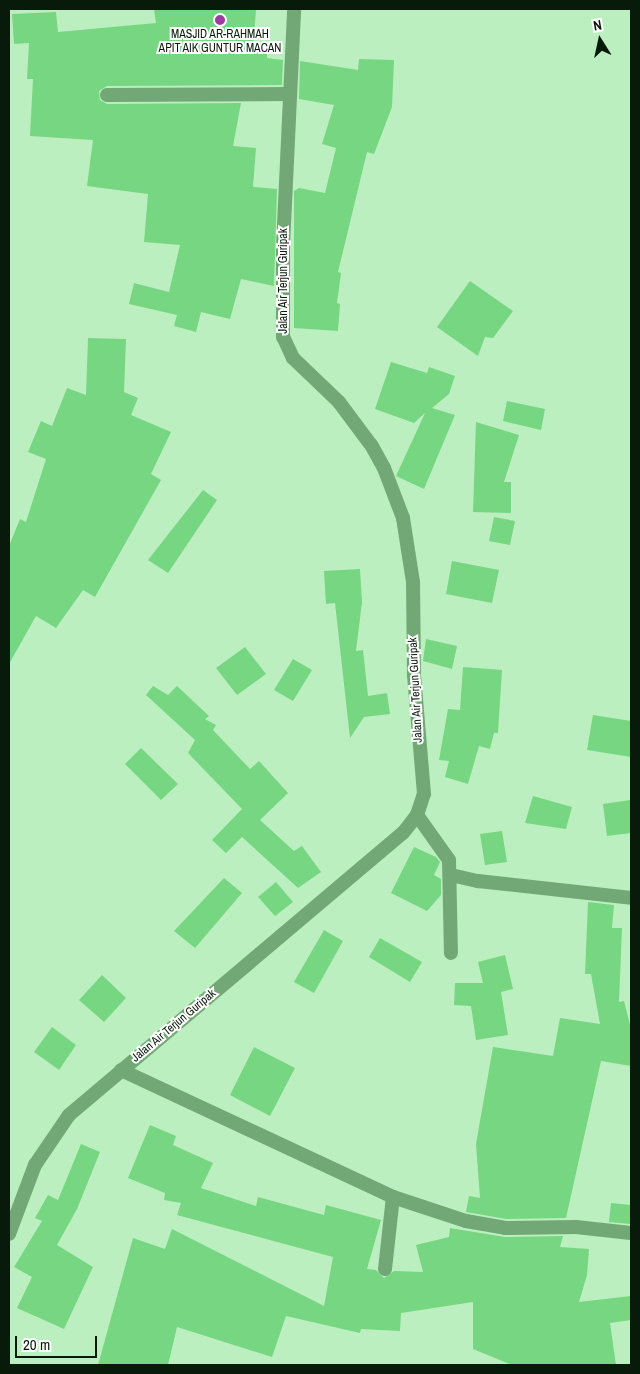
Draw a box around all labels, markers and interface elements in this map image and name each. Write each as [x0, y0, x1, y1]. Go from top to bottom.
marker: MASJID AR-RAHMAH APIT AIK GUNTUR MACAN [214, 14, 226, 26]
north arrow [575, 15, 625, 65]
text: N [592, 16, 603, 35]
place label: MASJID AR-RAHMAH APIT AIK GUNTUR MACAN [158, 28, 282, 56]
street label: Jalan Air Terjun Guripak [277, 228, 291, 334]
street label: Jalan Air Terjun Guripak [406, 637, 426, 743]
street label: Jalan Air Terjun Guripak [129, 986, 219, 1066]
scale bar [18, 1326, 100, 1358]
text: 20 m [23, 1334, 50, 1355]

